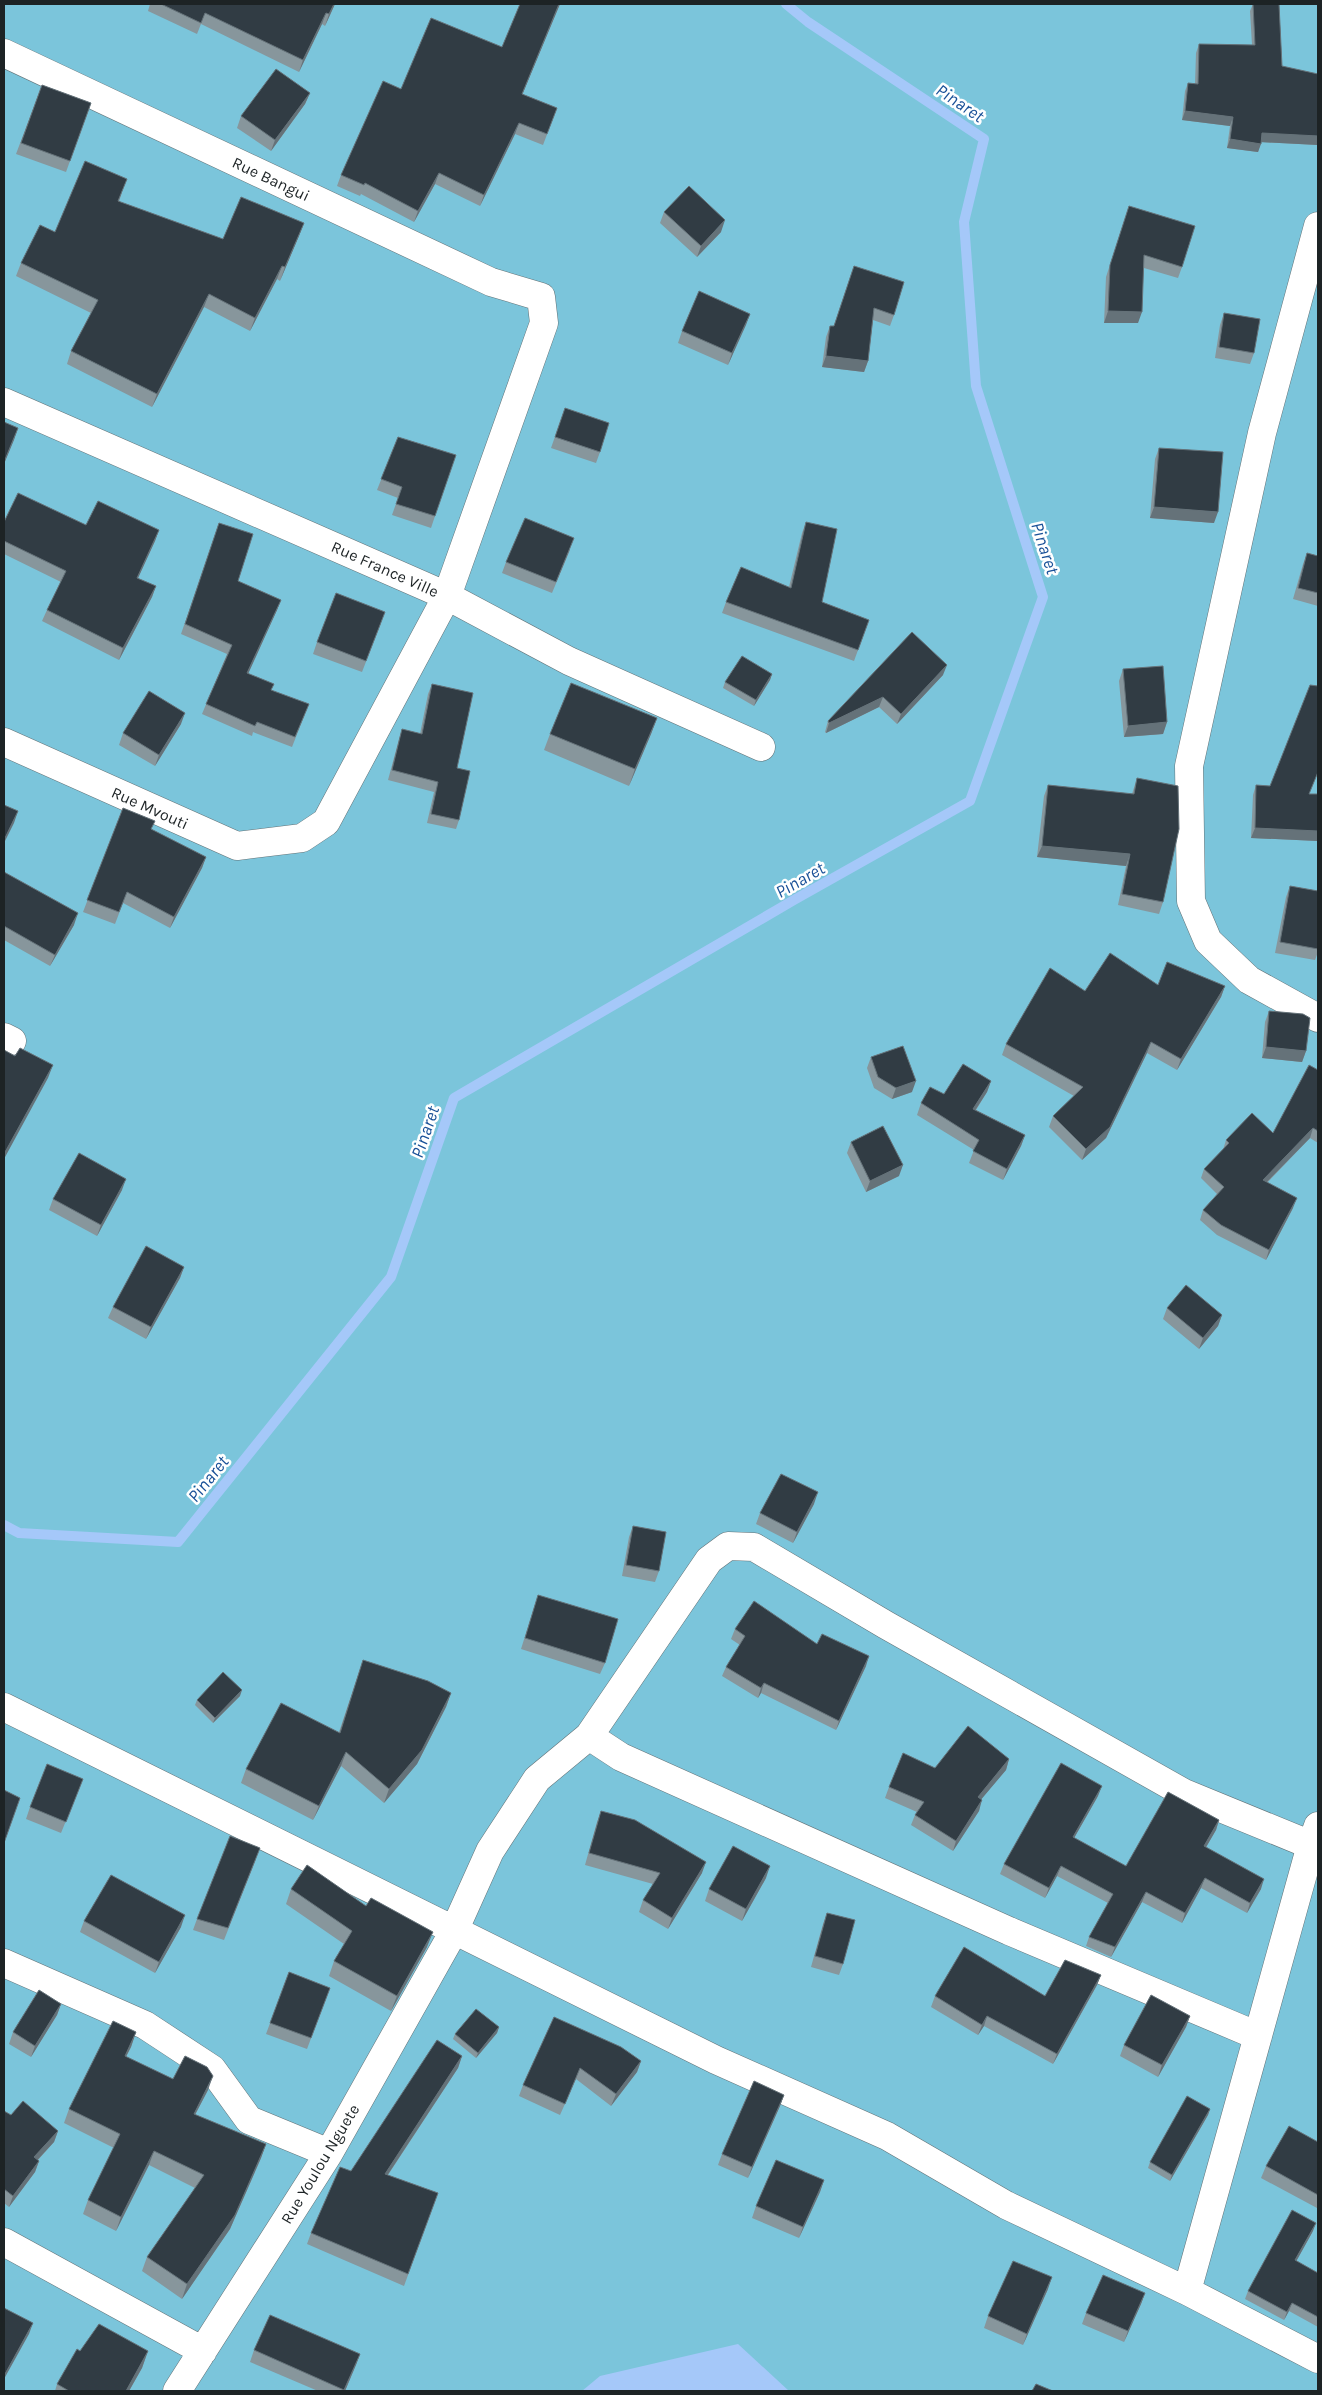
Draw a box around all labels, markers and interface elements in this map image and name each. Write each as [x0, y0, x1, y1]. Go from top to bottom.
water label: Pinaret [932, 79, 989, 128]
street label: Rue Bangui [229, 153, 313, 205]
water label: Pinaret [1026, 519, 1064, 578]
street label: Rue France Ville [328, 537, 442, 601]
street label: Rue Mvouti [109, 783, 191, 833]
water label: Pinaret [771, 857, 829, 903]
water label: Pinaret [406, 1102, 444, 1161]
water label: Pinaret [183, 1451, 234, 1507]
street label: Rue Youlou Nguete [277, 2101, 363, 2227]

